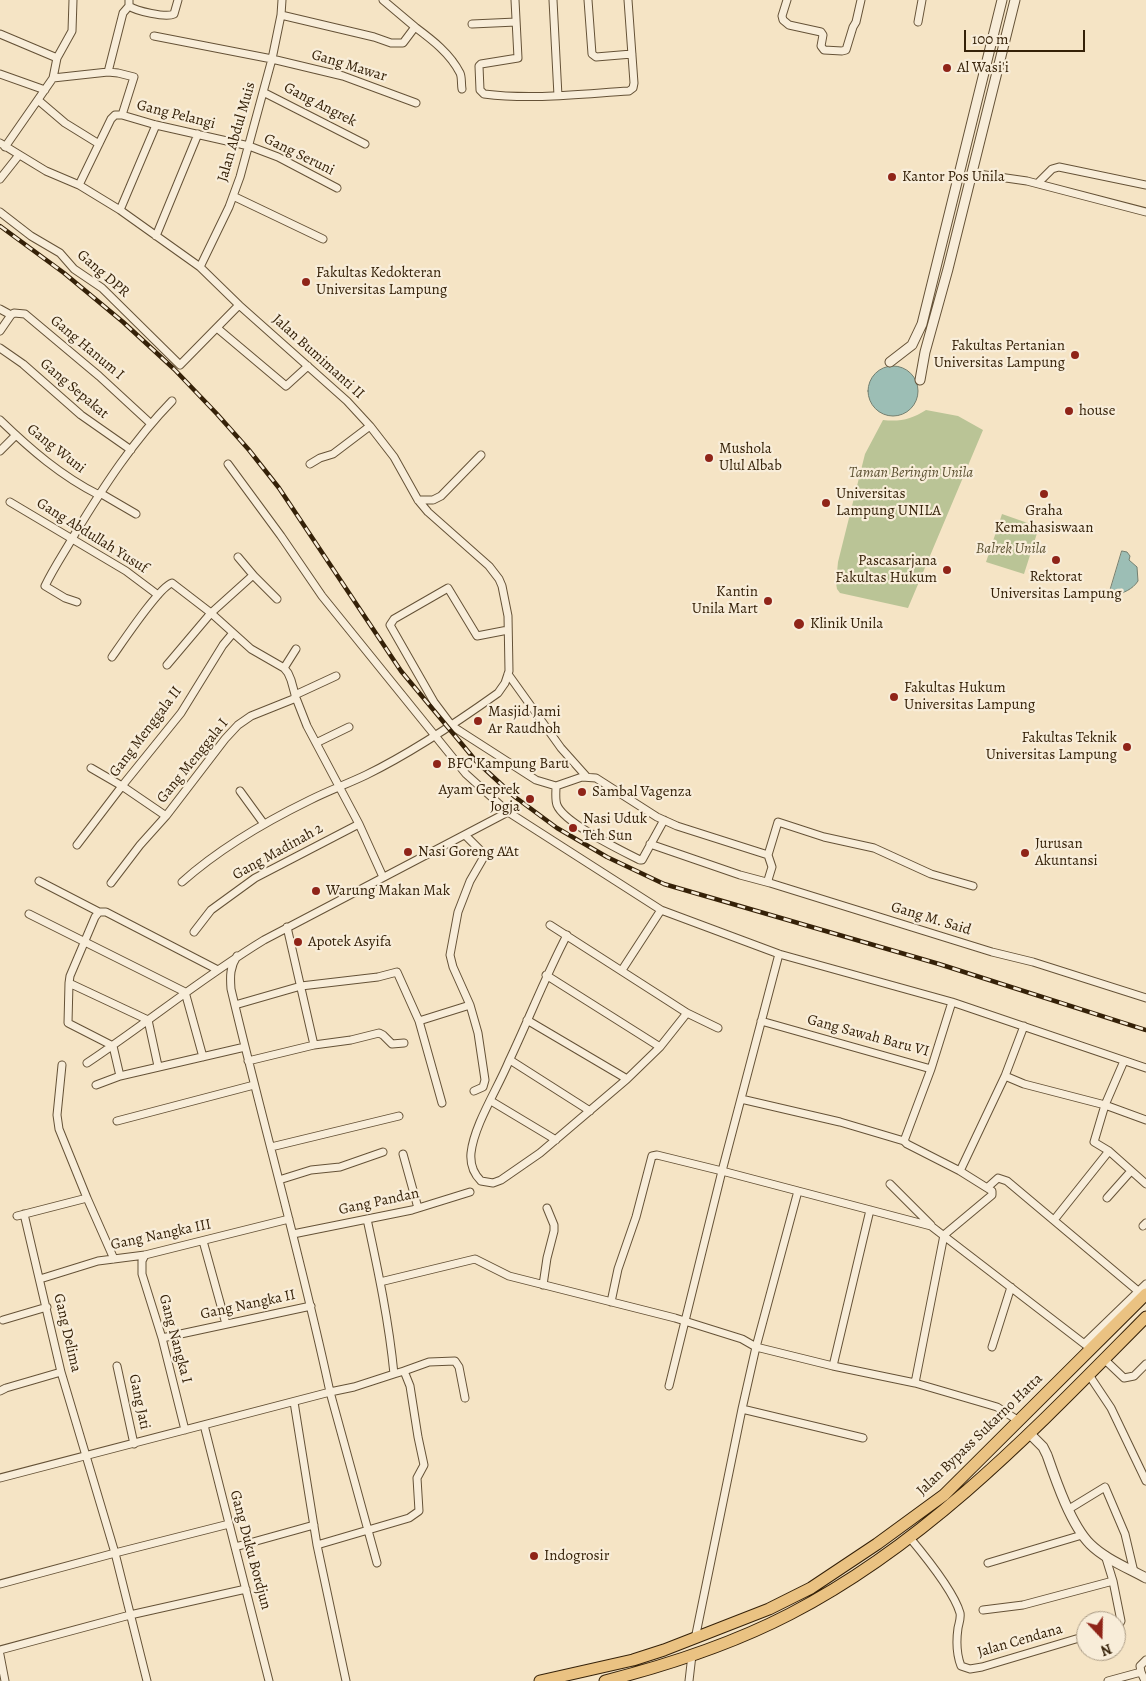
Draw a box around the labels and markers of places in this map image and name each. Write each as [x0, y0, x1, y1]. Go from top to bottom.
place label: Al Wasi'i [957, 59, 1009, 77]
marker: Al Wasi'i [941, 62, 953, 74]
place label: Kantor Pos Unila [902, 168, 1005, 186]
marker: Kantor Pos Unila [886, 171, 898, 183]
place label: Fakultas Kedokteran Universitas Lampung [316, 264, 447, 299]
marker: Fakultas Kedokteran Universitas Lampung [300, 276, 312, 288]
place label: Fakultas Pertanian Universitas Lampung [934, 337, 1065, 372]
marker: Fakultas Pertanian Universitas Lampung [1069, 349, 1081, 361]
place label: house [1079, 402, 1115, 420]
marker: house [1063, 405, 1075, 417]
place label: Mushola Ulul Albab [719, 440, 782, 475]
marker: Mushola Ulul Albab [703, 452, 715, 464]
place label: Universitas Lampung UNILA [836, 485, 941, 520]
marker: Graha Kemahasiswaan [1038, 488, 1050, 500]
marker: Universitas Lampung UNILA [820, 497, 832, 509]
place label: Graha Kemahasiswaan [995, 502, 1093, 537]
place label: Pascasarjana Fakultas Hukum [835, 552, 937, 587]
marker: Rektorat Universitas Lampung [1050, 554, 1062, 566]
marker: Pascasarjana Fakultas Hukum [941, 564, 953, 576]
place label: Rektorat Universitas Lampung [990, 568, 1122, 603]
place label: Kantin Unila Mart [692, 583, 758, 618]
marker: Kantin Unila Mart [762, 595, 774, 607]
place label: Klinik Unila [810, 615, 883, 633]
marker: Klinik Unila [792, 617, 806, 631]
place label: Fakultas Hukum Universitas Lampung [904, 679, 1035, 714]
marker: Fakultas Hukum Universitas Lampung [888, 691, 900, 703]
place label: Masjid Jami Ar Raudhoh [488, 703, 561, 738]
marker: Masjid Jami Ar Raudhoh [472, 715, 484, 727]
place label: Fakultas Teknik Universitas Lampung [986, 729, 1117, 764]
marker: Fakultas Teknik Universitas Lampung [1121, 741, 1133, 753]
place label: BFC Kampung Baru [447, 755, 569, 773]
marker: BFC Kampung Baru [431, 758, 443, 770]
place label: Ayam Geprek Jogja [439, 781, 520, 816]
place label: Sambal Vagenza [592, 783, 692, 801]
marker: Sambal Vagenza [576, 786, 588, 798]
marker: Ayam Geprek Jogja [524, 793, 536, 805]
place label: Nasi Uduk Teh Sun [583, 810, 647, 845]
marker: Nasi Uduk Teh Sun [567, 822, 579, 834]
place label: Jurusan Akuntansi [1035, 835, 1098, 870]
place label: Nasi Goreng A'At [418, 843, 519, 861]
marker: Nasi Goreng A'At [402, 846, 414, 858]
marker: Jurusan Akuntansi [1019, 847, 1031, 859]
place label: Warung Makan Mak [326, 882, 450, 900]
marker: Warung Makan Mak [310, 885, 322, 897]
place label: Apotek Asyifa [308, 933, 391, 951]
marker: Apotek Asyifa [292, 936, 304, 948]
place label: Indogrosir [544, 1547, 610, 1565]
marker: Indogrosir [528, 1550, 540, 1562]

